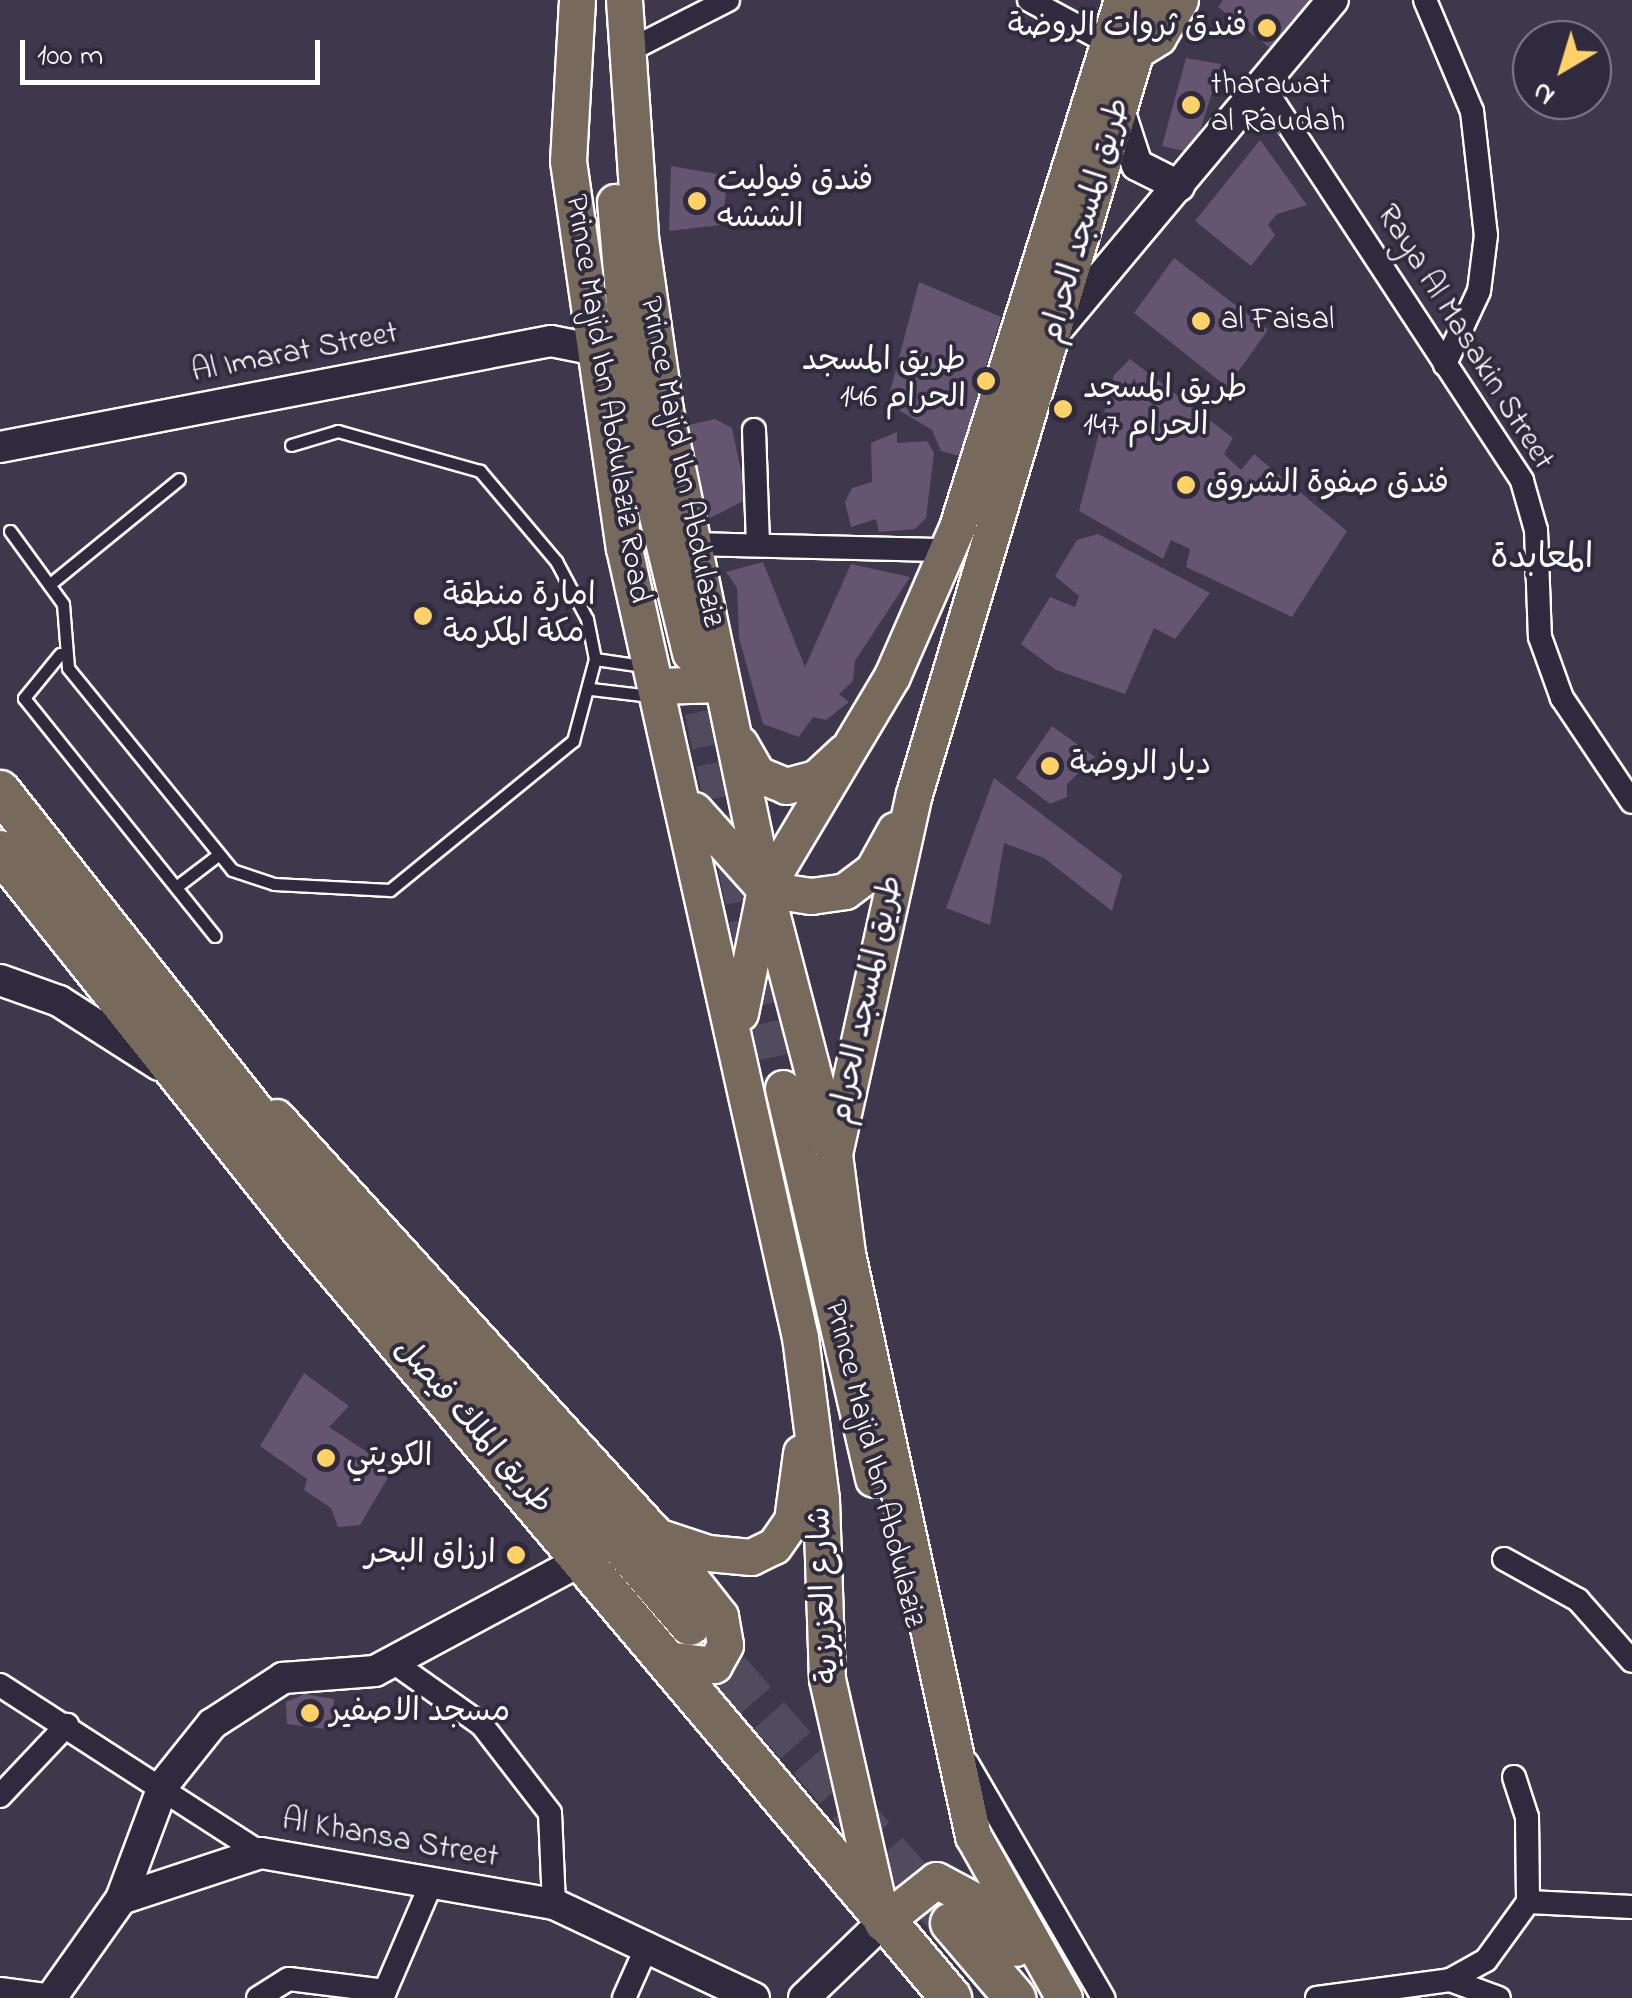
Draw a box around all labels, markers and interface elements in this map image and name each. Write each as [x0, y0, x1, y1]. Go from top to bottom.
place label: فندق ثروات الروضة [1008, 9, 1247, 47]
marker: فندق ثروات الروضة [1256, 17, 1278, 39]
scale bar [25, 20, 325, 82]
north arrow [1512, 20, 1612, 120]
text: 100 m [37, 35, 103, 79]
place label: tharawat al Raudah [1211, 68, 1345, 143]
text: N [1524, 70, 1565, 114]
street label: طريق المسجد الحرام [1034, 94, 1140, 348]
marker: tharawat al Raudah [1180, 94, 1202, 116]
place label: فندق فيوليت الششه [717, 164, 873, 239]
marker: فندق فيوليت الششه [686, 190, 708, 212]
street label: Prince Majid Ibn Abdulaziz Road [555, 192, 657, 606]
street label: Raya Al Masakin Street [1367, 198, 1561, 478]
street label: Prince Majid Ibn Abdulaziz [629, 294, 731, 630]
place label: al Faisal [1221, 302, 1334, 340]
marker: al Faisal [1190, 310, 1212, 332]
street label: Al Imarat Street [189, 315, 401, 393]
place label: طريق المسجد الحرام 146 [802, 344, 966, 419]
marker: طريق المسجد الحرام 146 [975, 370, 997, 392]
place label: طريق المسجد الحرام 147 [1083, 372, 1247, 447]
marker: طريق المسجد الحرام 147 [1052, 398, 1074, 420]
place label: فندق صفوة الشروق [1206, 466, 1449, 504]
marker: فندق صفوة الشروق [1175, 474, 1197, 496]
district label: المعابدة [1491, 538, 1593, 580]
place label: امارة منطقة مكة المكرمة [443, 579, 596, 654]
marker: امارة منطقة مكة المكرمة [412, 605, 434, 627]
place label: ديار الروضة [1070, 747, 1211, 785]
marker: ديار الروضة [1039, 755, 1061, 777]
street label: طريق المسجد الحرام [823, 872, 913, 1128]
street label: Prince Majid Ibn Abdulaziz [814, 1297, 932, 1631]
street label: طريق الملك فيصل [385, 1331, 559, 1523]
place label: الكويتي [346, 1439, 433, 1477]
marker: الكويتي [315, 1447, 337, 1469]
street label: شارع العزيزية [802, 1505, 850, 1685]
place label: ارزاق البحر [365, 1536, 496, 1574]
marker: ارزاق البحر [505, 1544, 527, 1566]
place label: مسجد الاصفير [330, 1694, 510, 1732]
marker: مسجد الاصفير [299, 1702, 321, 1724]
street label: Al Khansa Street [279, 1802, 501, 1878]

